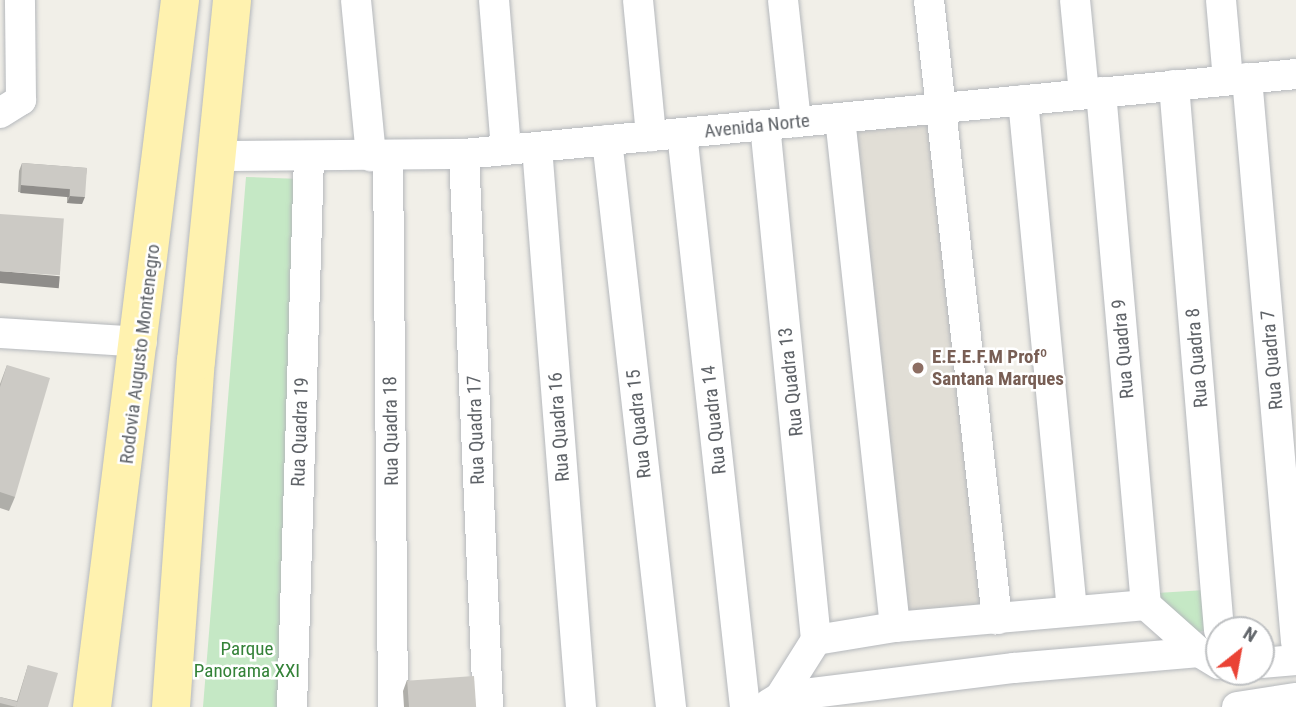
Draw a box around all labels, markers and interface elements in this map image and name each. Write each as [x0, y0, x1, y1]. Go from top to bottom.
street label: Avenida Norte [703, 109, 811, 143]
street label: Rodovia Augusto Montenegro [115, 243, 165, 465]
street label: Rua Quadra 9 [1107, 298, 1139, 400]
street label: Rua Quadra 8 [1181, 307, 1213, 409]
street label: Rua Quadra 7 [1256, 309, 1288, 411]
street label: Rua Quadra 13 [774, 326, 808, 438]
place label: E.E.E.F.M Profº Santana Marques [932, 346, 1064, 390]
marker: E.E.E.F.M Profº Santana Marques [910, 360, 926, 376]
street label: Rua Quadra 14 [697, 364, 731, 476]
street label: Rua Quadra 15 [622, 368, 656, 480]
street label: Rua Quadra 16 [544, 372, 574, 482]
street label: Rua Quadra 17 [463, 375, 489, 485]
street label: Rua Quadra 18 [379, 376, 403, 486]
street label: Rua Quadra 19 [287, 377, 313, 487]
north arrow [1205, 616, 1275, 686]
text: N [1239, 621, 1261, 647]
park label: Parque Panorama XXI [194, 638, 300, 682]

